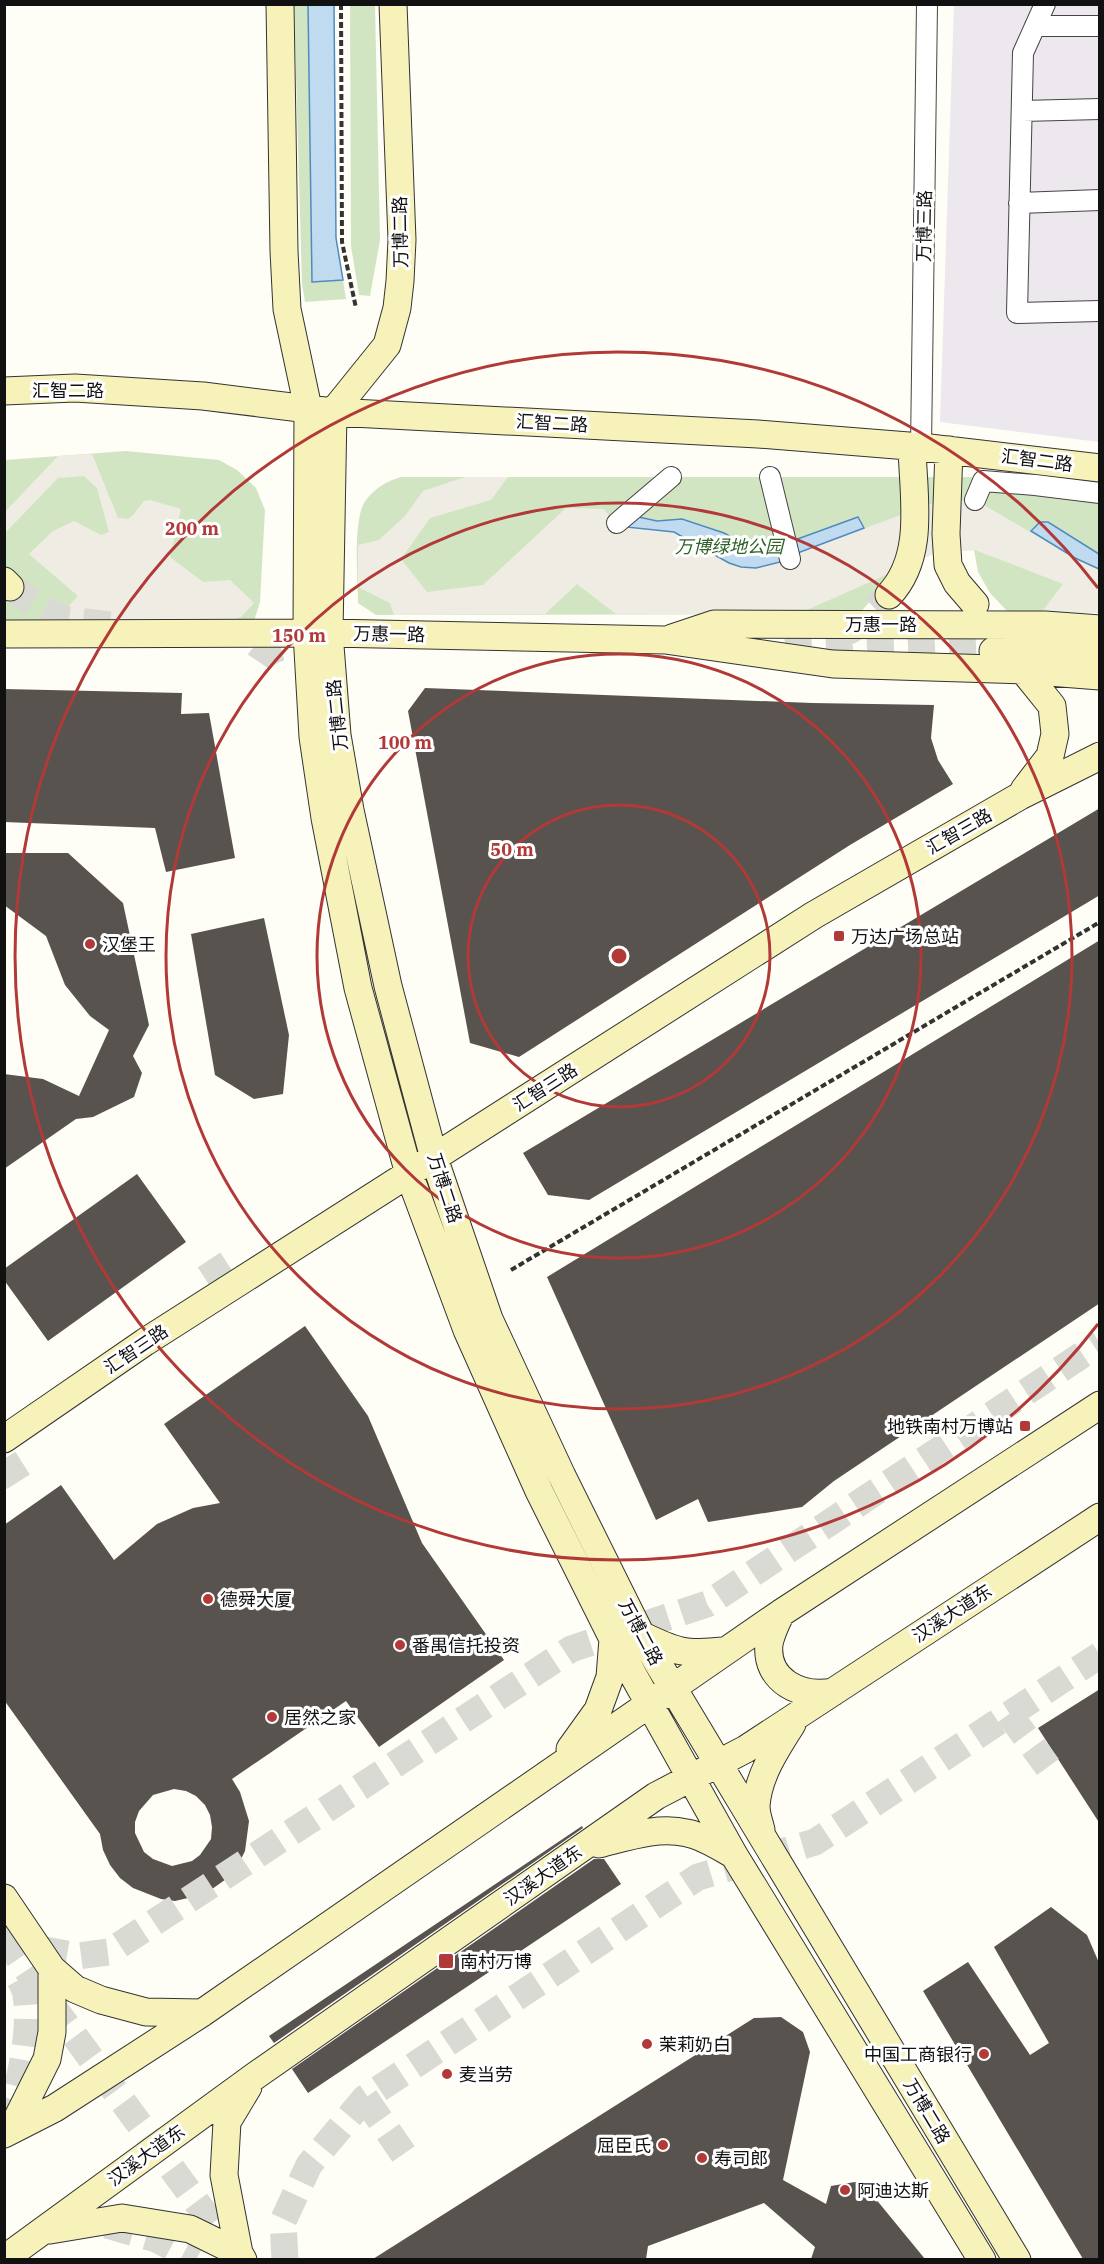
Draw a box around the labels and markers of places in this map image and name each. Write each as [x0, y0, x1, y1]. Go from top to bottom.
place label: 万达广场总站 [851, 925, 959, 948]
marker: 万达广场总站 [832, 929, 846, 943]
place label: 汉堡王 [102, 933, 156, 956]
marker: 汉堡王 [83, 937, 97, 951]
centre of rings [609, 946, 629, 966]
place label: 地铁南村万博站 [887, 1415, 1013, 1438]
marker: 地铁南村万博站 [1018, 1419, 1032, 1433]
place label: 德舜大厦 [220, 1588, 292, 1611]
marker: 德舜大厦 [201, 1592, 215, 1606]
place label: 番禺信托投资 [412, 1634, 520, 1657]
marker: 番禺信托投资 [393, 1638, 407, 1652]
place label: 居然之家 [284, 1706, 356, 1729]
marker: 居然之家 [265, 1710, 279, 1724]
place label: 南村万博 [460, 1950, 532, 1973]
marker: 南村万博 [437, 1952, 455, 1970]
place label: 茉莉奶白 [659, 2033, 731, 2056]
marker: 茉莉奶白 [640, 2037, 654, 2051]
place label: 中国工商银行 [864, 2043, 972, 2066]
marker: 中国工商银行 [977, 2047, 991, 2061]
place label: 麦当劳 [459, 2063, 513, 2086]
marker: 麦当劳 [440, 2067, 454, 2081]
place label: 屈臣氏 [597, 2134, 651, 2157]
marker: 屈臣氏 [656, 2138, 670, 2152]
place label: 寿司郎 [714, 2147, 768, 2170]
marker: 寿司郎 [695, 2151, 709, 2165]
place label: 阿迪达斯 [857, 2179, 929, 2202]
marker: 阿迪达斯 [838, 2183, 852, 2197]

